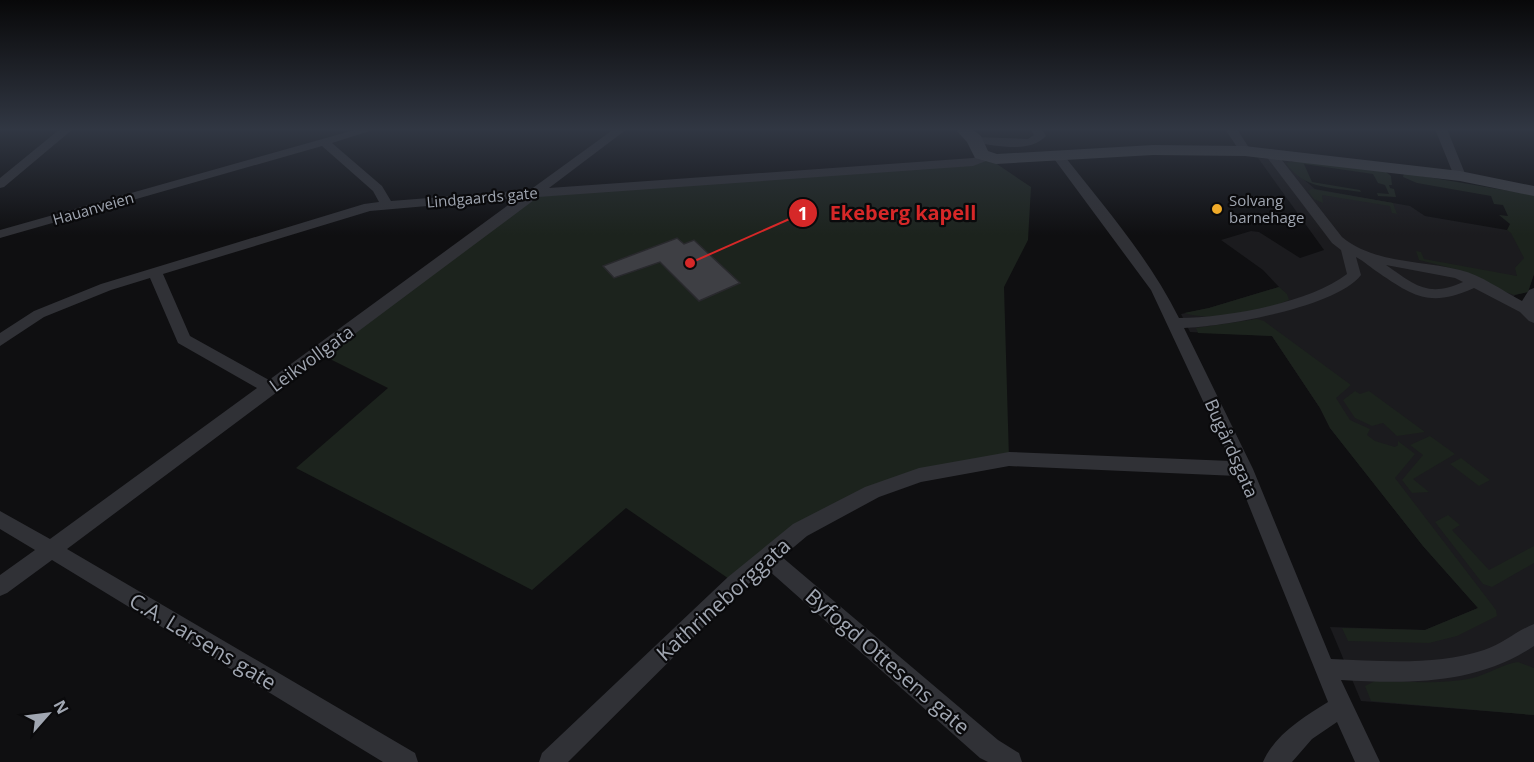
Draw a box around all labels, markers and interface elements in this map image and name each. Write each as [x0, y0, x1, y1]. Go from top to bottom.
street label: Lindgaards gate [426, 182, 538, 212]
street label: Hauanveien [50, 187, 136, 229]
place label: Solvang barnehage [1229, 190, 1304, 227]
callout: Ekeberg kapell [788, 194, 989, 232]
text: Ekeberg kapell [830, 199, 976, 226]
text: 1 [798, 201, 808, 225]
marker: Solvang barnehage [1210, 202, 1224, 216]
street label: Leikvollgata [264, 319, 358, 397]
street label: Bugårdsgata [1200, 395, 1264, 501]
street label: Kathrineborggata [650, 531, 796, 667]
street label: Byfogd Ottesens gate [800, 582, 976, 740]
street label: C.A. Larsens gate [124, 586, 282, 696]
north arrow [18, 684, 78, 744]
text: N [48, 696, 74, 718]

